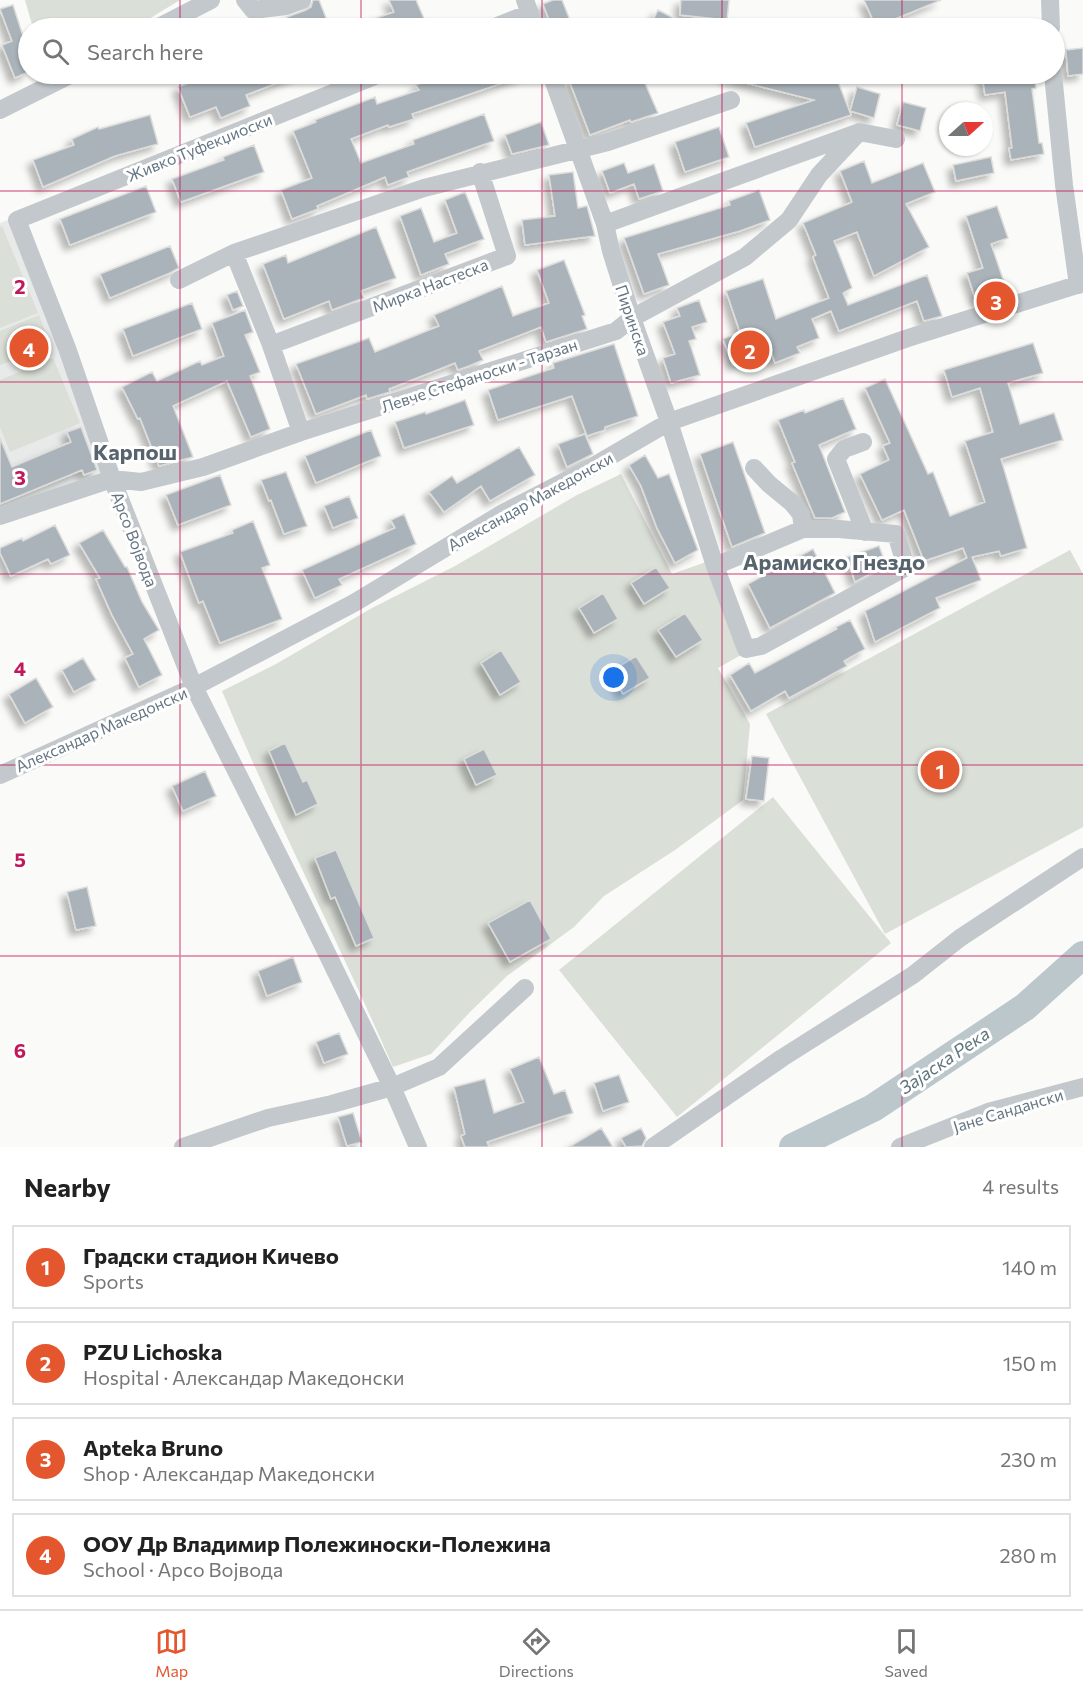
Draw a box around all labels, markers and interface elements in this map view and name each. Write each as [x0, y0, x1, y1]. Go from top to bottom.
search box [18, 18, 1065, 84]
icon: search [39, 35, 72, 68]
text: Search here [87, 38, 203, 65]
north arrow [939, 102, 993, 156]
street label: Живко Туфекџиоски [123, 109, 275, 185]
street label: Мирка Настеска [369, 254, 491, 316]
text: 2 [14, 274, 26, 298]
pin: 3 [976, 278, 1016, 324]
street label: Пиринска [612, 282, 654, 358]
pin: 4 [9, 326, 48, 370]
pin: 2 [730, 328, 770, 372]
street label: Левче Стефаноски - Тарзан [378, 334, 580, 416]
district label: Карпош [93, 438, 177, 465]
street label: Александар Македонски [444, 448, 616, 554]
text: 3 [14, 465, 26, 489]
street label: Арсо Војвода [108, 489, 162, 589]
district label: Арамиско Гнездо [743, 548, 925, 575]
text: 4 [14, 656, 26, 680]
your location [599, 663, 628, 692]
street label: Александар Македонски [12, 682, 190, 776]
pin: 1 [920, 748, 960, 792]
text: 5 [14, 847, 26, 871]
water label: Зајаска Река [895, 1022, 993, 1098]
text: 6 [14, 1038, 26, 1062]
street label: Јане Сандански [951, 1084, 1065, 1136]
text: Nearby [24, 1171, 111, 1202]
text: 4 results [982, 1174, 1059, 1198]
text: Градски стадион Кичево [83, 1242, 339, 1269]
text: 1 [41, 1255, 50, 1279]
text: 140 m [1002, 1255, 1057, 1279]
text: Sports [83, 1269, 144, 1293]
text: PZU Lichoska [83, 1338, 222, 1365]
text: 2 [40, 1351, 51, 1375]
text: 150 m [1003, 1351, 1057, 1375]
text: Hospital · Александар Македонски [83, 1365, 405, 1389]
text: Apteka Bruno [83, 1434, 223, 1461]
text: 3 [40, 1447, 51, 1471]
text: 230 m [1000, 1447, 1057, 1471]
text: Shop · Александар Македонски [83, 1461, 375, 1485]
text: ООУ Др Владимир Полежиноски-Полежина [83, 1530, 551, 1557]
text: 4 [39, 1543, 52, 1567]
text: 280 m [999, 1543, 1057, 1567]
text: School · Арсо Војвода [83, 1557, 283, 1581]
tab: Map [155, 1625, 188, 1680]
tab: Directions [499, 1625, 574, 1680]
tab: Saved [884, 1625, 928, 1680]

